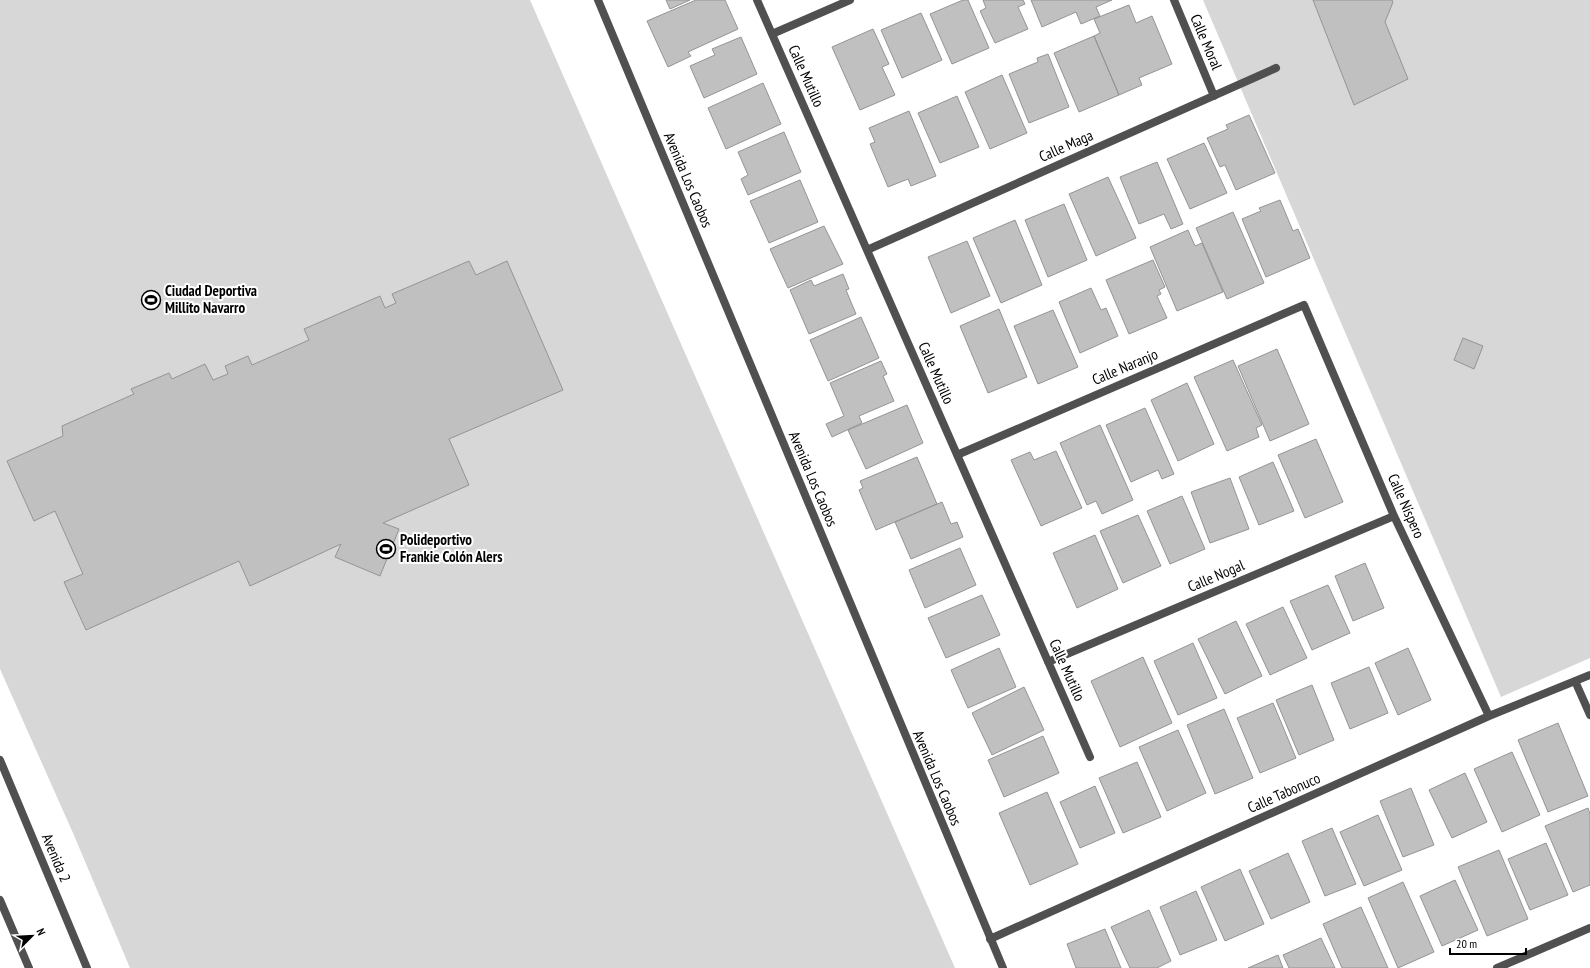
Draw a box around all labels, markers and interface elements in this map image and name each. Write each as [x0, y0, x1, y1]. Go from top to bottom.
street label: Calle Moral [1186, 11, 1227, 73]
street label: Calle Mutillo [784, 42, 829, 110]
street label: Calle Maga [1036, 125, 1096, 166]
street label: Avenida Los Caobos [660, 129, 717, 230]
place label: Ciudad Deportiva Millito Navarro [165, 281, 257, 317]
sports icon: Ciudad Deportiva Millito Navarro [140, 289, 162, 311]
street label: Calle Mutillo [914, 339, 959, 407]
street label: Calle Naranjo [1089, 344, 1161, 389]
street label: Avenida Los Caobos [785, 428, 842, 529]
street label: Calle Níspero [1384, 471, 1429, 541]
place label: Polideportivo Frankie Colón Alers [400, 530, 502, 566]
sports icon: Polideportivo Frankie Colón Alers [375, 538, 397, 560]
street label: Calle Nogal [1185, 555, 1247, 596]
street label: Calle Mutillo [1045, 636, 1090, 704]
street label: Avenida Los Caobos [909, 727, 966, 828]
street label: Calle Tabonuco [1244, 768, 1323, 817]
street label: Avenida 2 [38, 831, 75, 885]
north arrow [12, 916, 52, 956]
text: N [34, 926, 49, 938]
scale bar [1450, 930, 1526, 956]
text: 20 m [1456, 936, 1477, 951]

